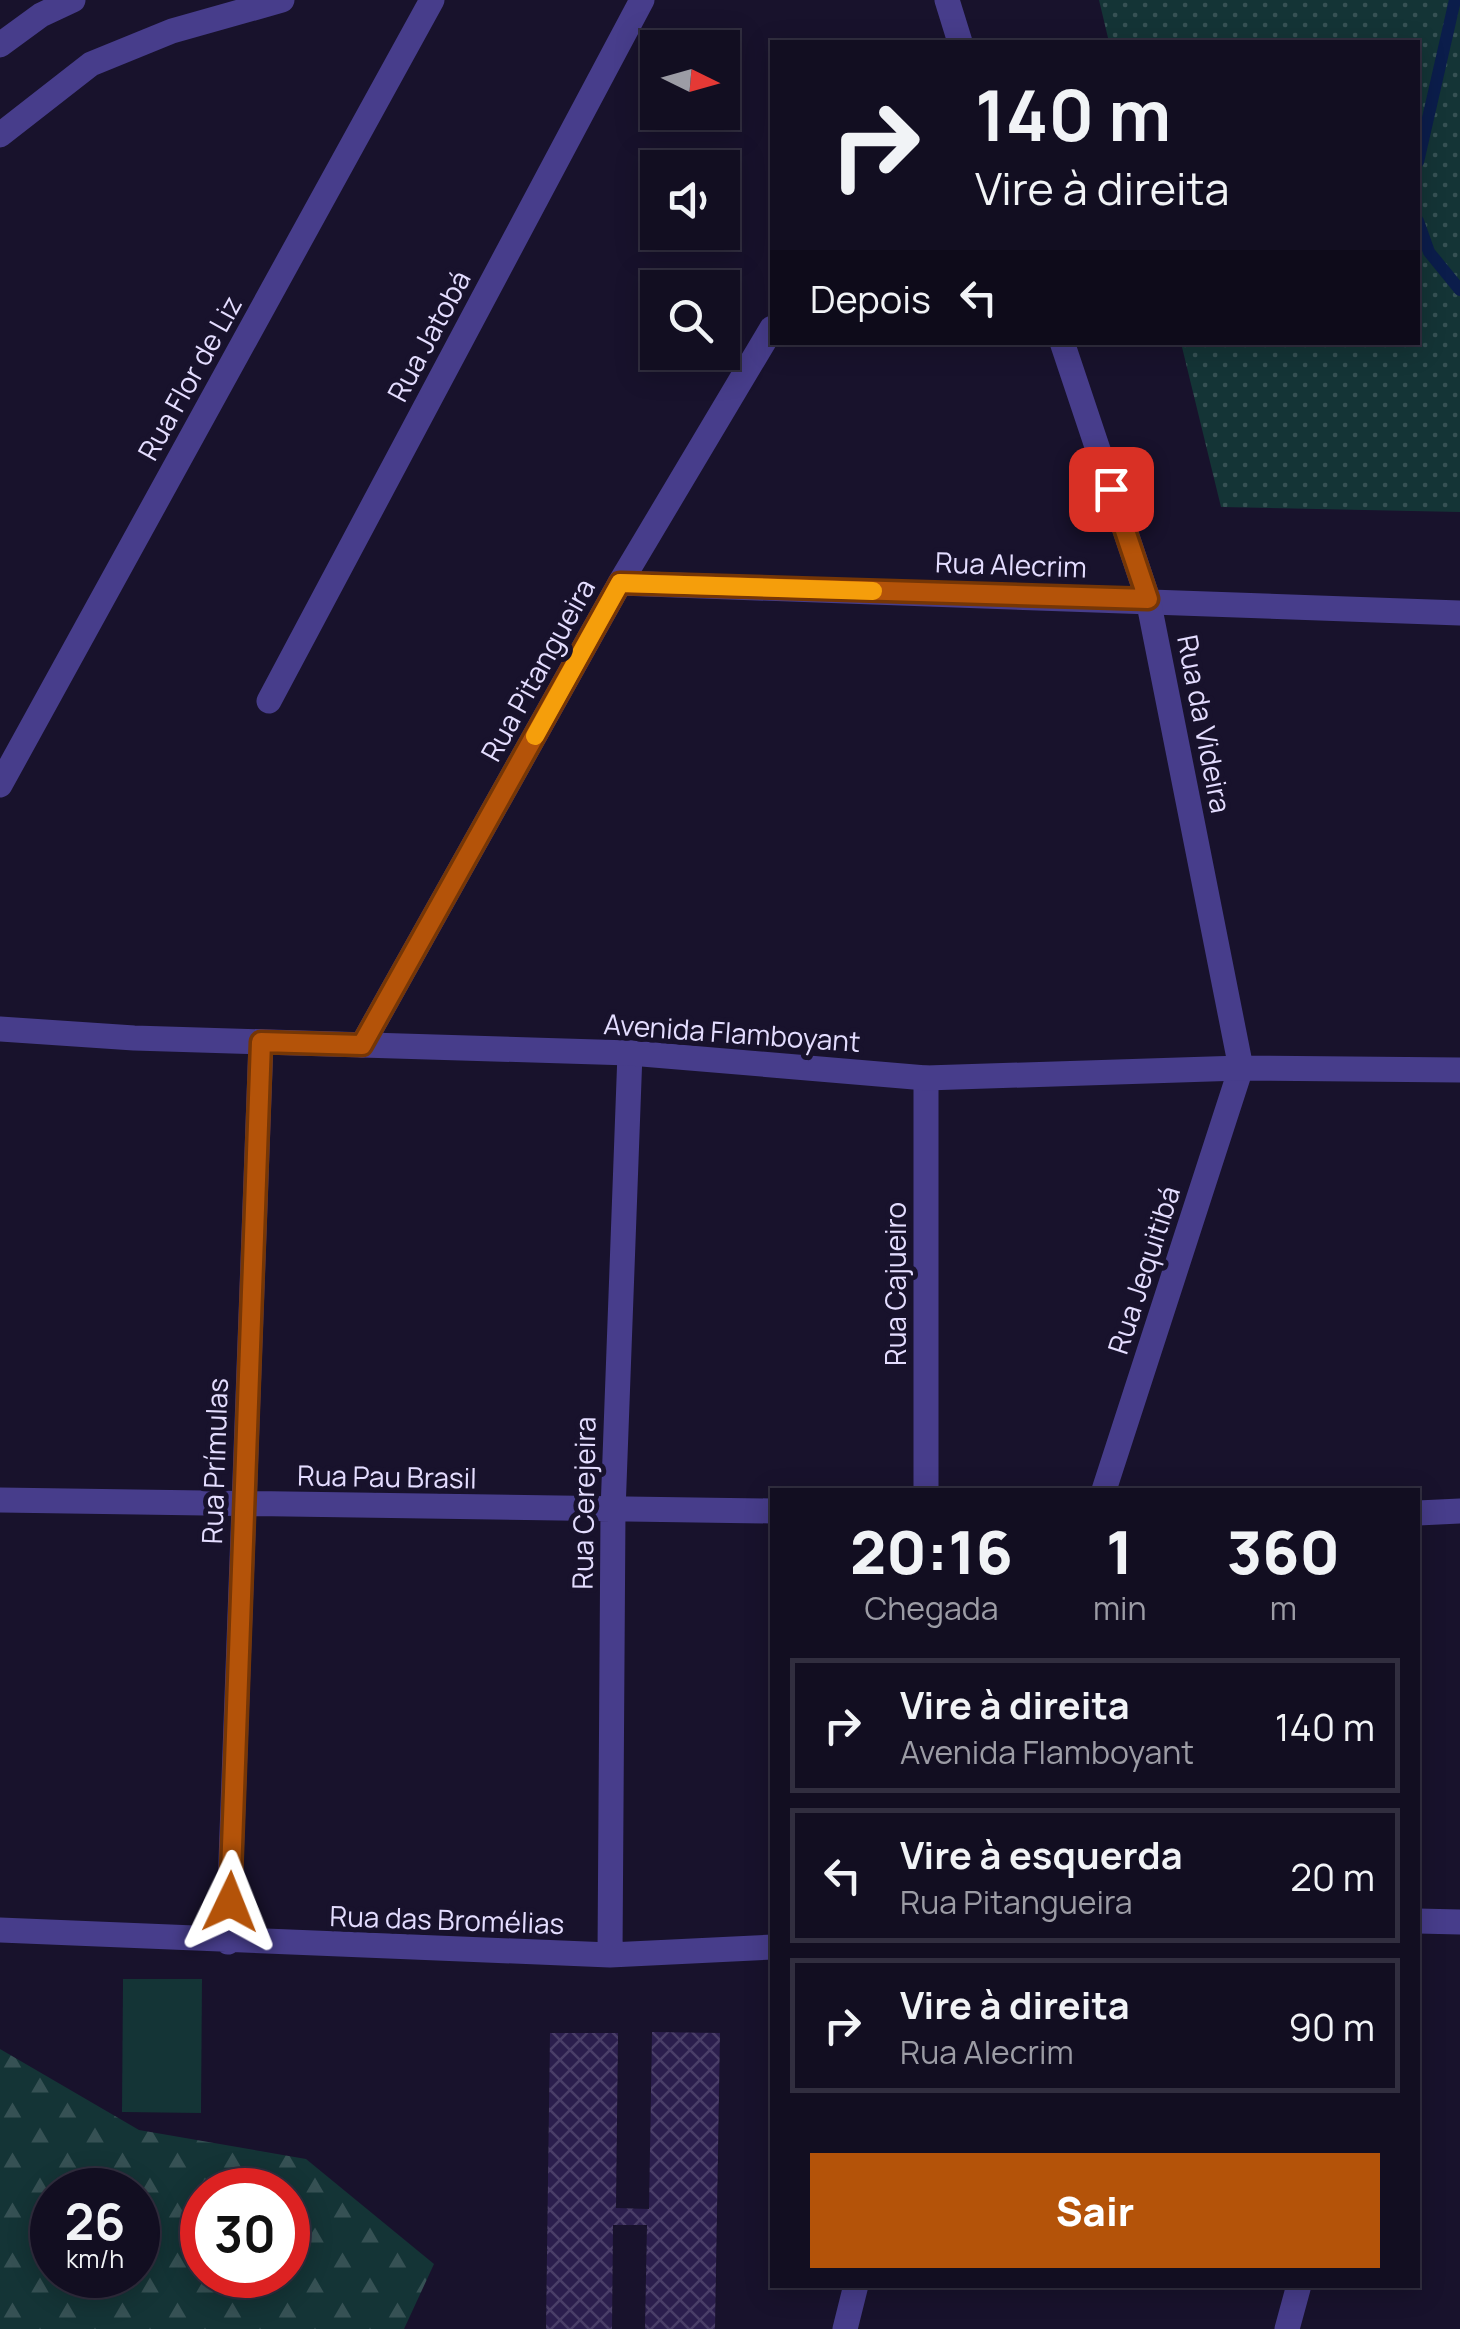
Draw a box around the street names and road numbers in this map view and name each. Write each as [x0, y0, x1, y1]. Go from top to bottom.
street label: Rua Jatobá [378, 263, 479, 408]
street label: Rua Flor de Liz [128, 288, 250, 467]
street label: Rua Alecrim [934, 542, 1088, 586]
street label: Rua Pitangueira [471, 571, 603, 768]
street label: Rua da Videira [1169, 632, 1241, 816]
street label: Avenida Flamboyant [602, 1004, 862, 1060]
street label: Rua Jequitibá [1098, 1181, 1188, 1359]
street label: Rua Cajueiro [876, 1202, 914, 1366]
street label: Rua Prímulas [192, 1377, 236, 1545]
street label: Rua Cerejeira [562, 1416, 604, 1590]
street label: Rua Pau Brasil [297, 1455, 477, 1497]
street label: Rua das Bromélias [329, 1896, 565, 1942]

